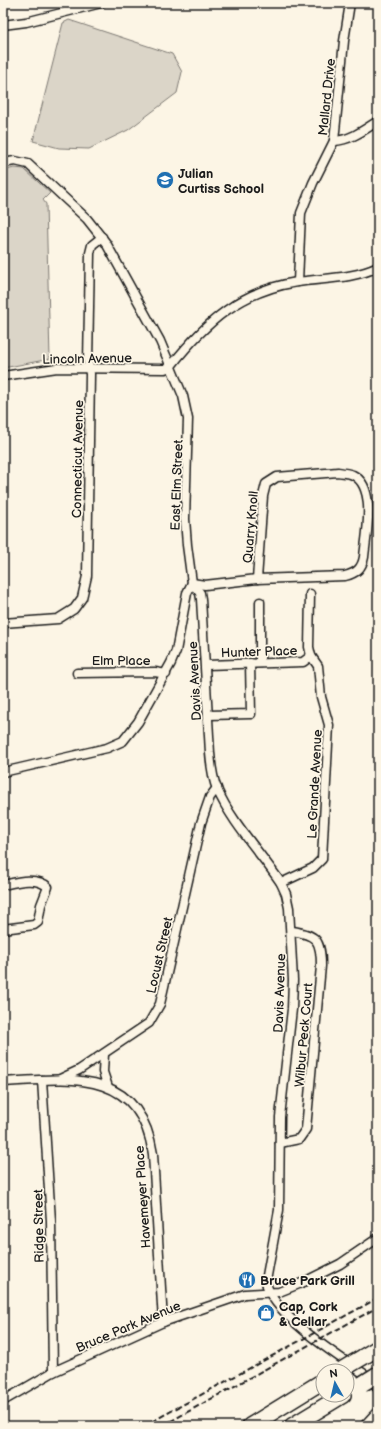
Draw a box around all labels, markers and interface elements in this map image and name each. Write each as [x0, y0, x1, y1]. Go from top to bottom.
street label: Mallard Drive [315, 57, 339, 137]
place label: Julian Curtiss School [178, 166, 264, 197]
school or university icon: Julian Curtiss School [155, 170, 175, 190]
street label: Lincoln Avenue [42, 350, 132, 368]
street label: Connecticut Avenue [69, 399, 87, 518]
street label: East Elm Street [167, 439, 187, 531]
street label: Quarry Knoll [240, 490, 262, 564]
street label: Davis Avenue [185, 641, 205, 721]
street label: Hunter Place [220, 643, 298, 661]
street label: Elm Place [92, 653, 151, 669]
street label: Le Grande Avenue [304, 729, 326, 839]
street label: Locust Street [143, 915, 177, 995]
street label: Davis Avenue [271, 953, 289, 1033]
street label: Wilbur Peck Court [291, 982, 317, 1088]
street label: Havemeyer Place [131, 1145, 155, 1249]
street label: Ridge Street [30, 1189, 48, 1263]
restaurant icon: Bruce Park Grill [237, 1270, 257, 1290]
place label: Bruce Park Grill [260, 1273, 355, 1289]
street label: Bruce Park Avenue [74, 1298, 183, 1356]
place label: Cap, Cork & Cellar [279, 1299, 338, 1330]
shop icon: Cap, Cork & Cellar [256, 1303, 276, 1323]
north arrow [315, 1363, 355, 1403]
text: N [329, 1367, 339, 1381]

